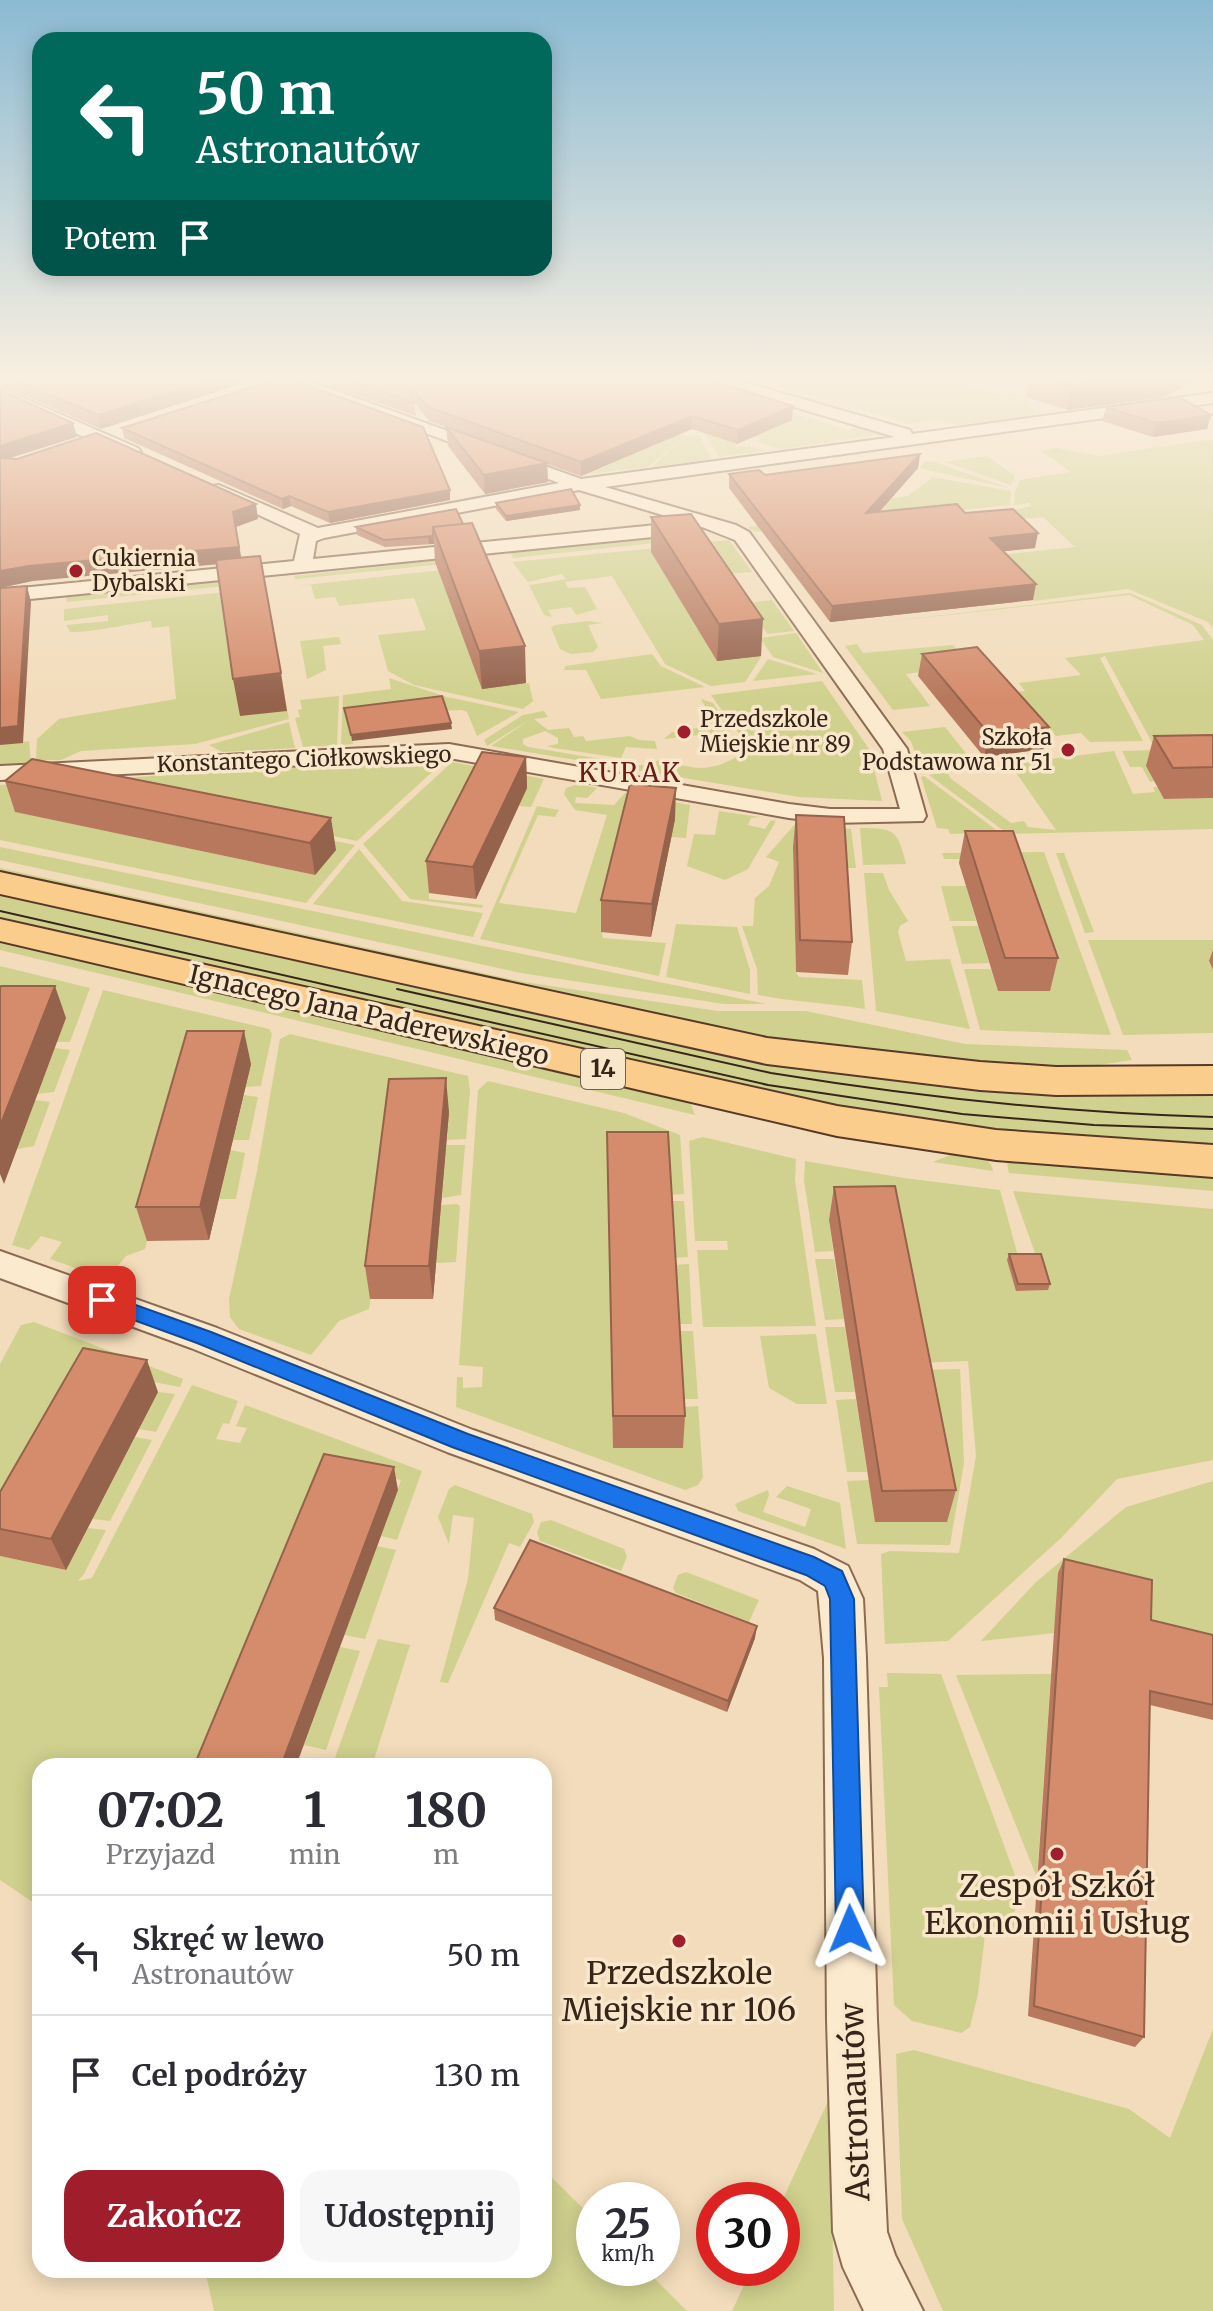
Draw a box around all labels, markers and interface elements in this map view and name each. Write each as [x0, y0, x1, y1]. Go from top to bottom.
text: 50 m [196, 59, 335, 129]
icon: left [64, 64, 168, 168]
text: Astronautów [196, 128, 419, 173]
icon: arrive [173, 216, 217, 260]
text: Potem [64, 219, 157, 257]
place label: Cukiernia Dybalski [92, 544, 196, 597]
marker: Cukiernia Dybalski [67, 562, 85, 580]
place label: Przedszkole Miejskie nr 89 [700, 705, 851, 758]
marker: Przedszkole Miejskie nr 89 [675, 723, 693, 741]
place label: Szkoła Podstawowa nr 51 [862, 723, 1052, 776]
street label: Konstantego Ciołkowskiego [156, 740, 452, 778]
marker: Szkoła Podstawowa nr 51 [1059, 741, 1077, 759]
district label: KURAK [578, 756, 682, 789]
street label: Ignacego Jana Paderewskiego [186, 957, 552, 1072]
road number: 14 [581, 1049, 625, 1089]
pin [68, 1266, 136, 1334]
icon: arrive [80, 1278, 124, 1322]
text: 07:02 [97, 1780, 224, 1840]
text: 1 [304, 1780, 326, 1840]
text: 180 [405, 1780, 487, 1840]
text: Przyjazd [106, 1838, 215, 1871]
text: min [289, 1838, 340, 1871]
text: m [433, 1838, 459, 1871]
marker: Zespół Szkół Ekonomii i Usług [1048, 1845, 1066, 1863]
place label: Zespół Szkół Ekonomii i Usług [924, 1866, 1190, 1943]
position arrow [808, 1887, 892, 1971]
text: Skręć w lewo [132, 1920, 324, 1958]
marker: Przedszkole Miejskie nr 106 [670, 1932, 688, 1950]
icon: left [64, 1933, 108, 1977]
text: 50 m [447, 1936, 520, 1974]
place label: Przedszkole Miejskie nr 106 [562, 1953, 796, 2030]
text: Astronautów [132, 1958, 293, 1991]
street label: Astronautów [832, 2001, 878, 2203]
icon: arrive [64, 2053, 108, 2097]
text: Cel podróży [132, 2056, 307, 2094]
text: 130 m [434, 2056, 520, 2094]
button: Zakończ [64, 2170, 284, 2262]
button: Udostępnij [300, 2170, 520, 2262]
speed limit sign: 30 [696, 2182, 800, 2286]
text: 25 [605, 2199, 651, 2249]
text: km/h [602, 2241, 654, 2266]

